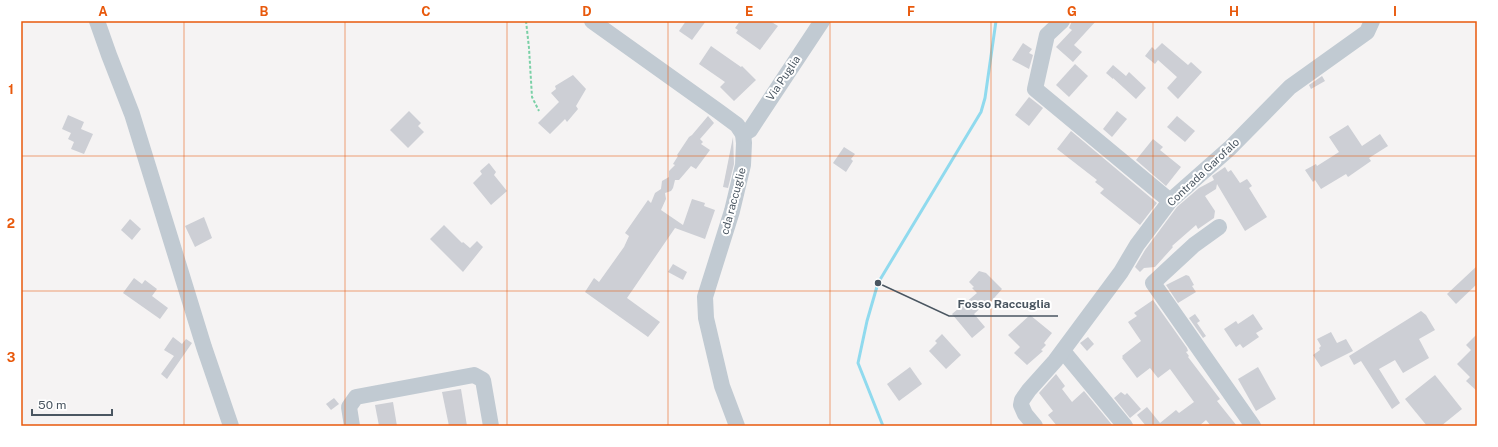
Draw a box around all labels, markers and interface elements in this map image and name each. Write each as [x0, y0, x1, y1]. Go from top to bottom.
text: A [98, 4, 108, 19]
text: B [260, 4, 269, 19]
text: C [421, 4, 431, 19]
text: D [582, 4, 592, 19]
text: E [745, 4, 753, 19]
text: F [907, 4, 915, 19]
text: G [1067, 4, 1077, 19]
text: H [1229, 4, 1239, 19]
text: I [1393, 4, 1397, 19]
street label: Via Puglia [764, 53, 802, 103]
text: 1 [8, 82, 14, 97]
street label: Contrada Garofalo [1165, 136, 1241, 208]
street label: cda raccuglie [718, 166, 748, 236]
text: 2 [7, 216, 15, 231]
callout: Fosso Raccuglia [949, 292, 1058, 316]
text: Fosso Raccuglia [958, 297, 1051, 311]
text: 3 [7, 350, 16, 365]
scale bar [32, 391, 112, 417]
text: 50 m [38, 398, 66, 412]

